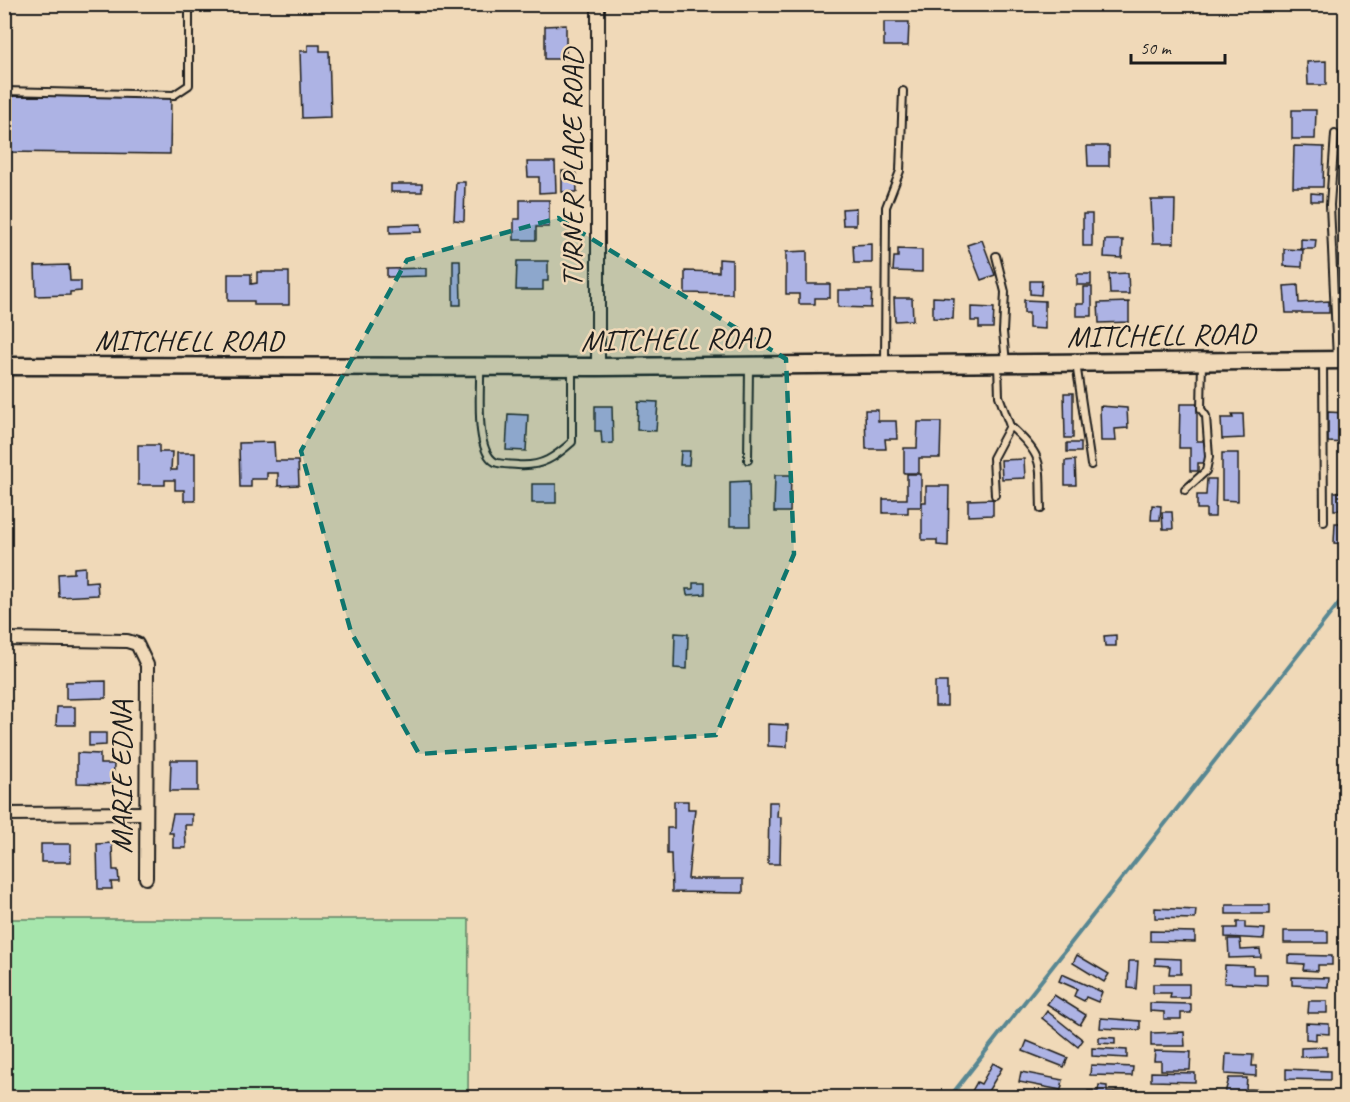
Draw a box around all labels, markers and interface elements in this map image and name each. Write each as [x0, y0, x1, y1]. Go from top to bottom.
scale bar [1131, 27, 1226, 65]
text: 50 m [1140, 37, 1173, 59]
street label: TURNER PLACE ROAD [553, 46, 591, 287]
street label: MITCHELL ROAD [1066, 314, 1258, 356]
street label: MITCHELL ROAD [580, 318, 772, 360]
street label: MITCHELL ROAD [95, 321, 286, 359]
street label: MARIE EDNA [102, 700, 140, 853]

